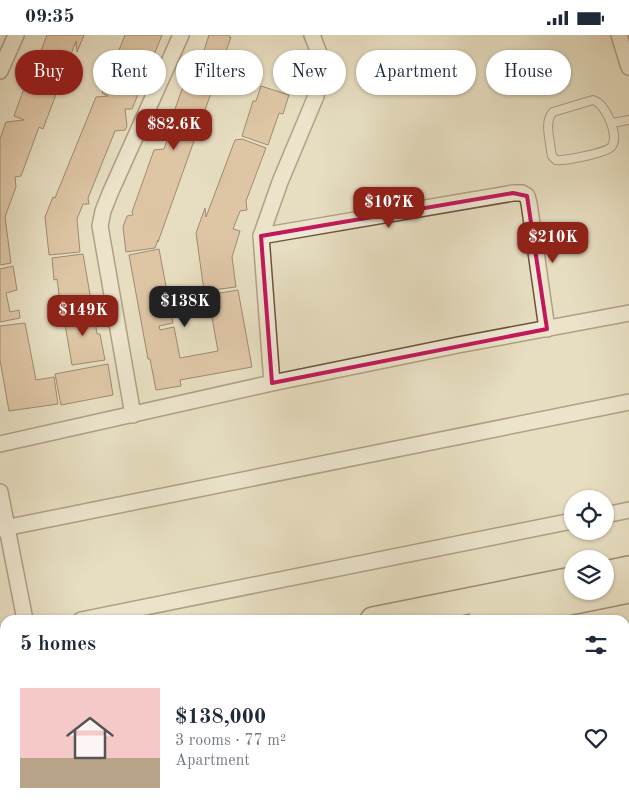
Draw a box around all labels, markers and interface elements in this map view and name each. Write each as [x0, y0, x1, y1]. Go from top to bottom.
text: 09:35 [25, 8, 74, 27]
chip: Buy [15, 50, 83, 95]
chip: Rent [93, 50, 166, 95]
chip: Filters [176, 50, 263, 95]
chip: New [273, 50, 346, 95]
chip: Apartment [356, 50, 476, 95]
chip: House [486, 50, 571, 95]
pin: $82.6K [133, 109, 215, 151]
text: $82.6K [147, 117, 201, 133]
pin: $107K [354, 187, 424, 229]
text: $107K [364, 195, 414, 211]
pin: $210K [518, 221, 588, 264]
text: $210K [528, 230, 578, 246]
pin: $138K [150, 285, 220, 328]
text: $138K [160, 294, 210, 310]
pin: $149K [48, 295, 118, 337]
text: $149K [58, 303, 108, 319]
map controls [564, 490, 614, 600]
button: locate [564, 490, 614, 540]
button: layers [564, 550, 614, 600]
icon: filters [582, 631, 610, 659]
text: 5 homes [20, 634, 96, 655]
text: $138,000 [175, 707, 266, 728]
icon: home [60, 708, 120, 768]
icon: heart [582, 724, 610, 752]
text: 3 rooms · 77 m² [175, 733, 286, 749]
text: Apartment [175, 753, 250, 769]

